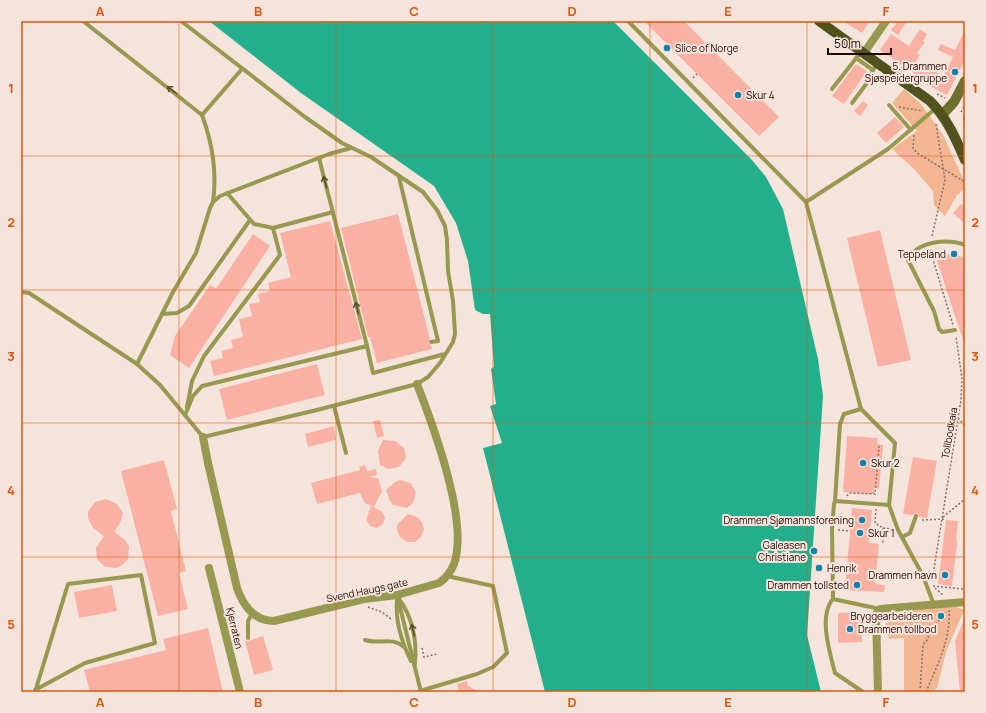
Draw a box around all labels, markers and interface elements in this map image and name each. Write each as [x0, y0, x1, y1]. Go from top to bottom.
text: A [96, 2, 105, 20]
text: B [254, 2, 262, 20]
text: C [409, 2, 419, 20]
text: D [567, 2, 577, 20]
text: E [724, 2, 732, 20]
text: F [883, 2, 890, 20]
scale bar [828, 30, 891, 56]
text: 50 m [834, 35, 861, 52]
place label: Slice of Norge [675, 41, 739, 55]
marker: Slice of Norge [662, 43, 672, 53]
place label: 5. Drammen Sjøspeidergruppe [865, 59, 947, 85]
marker: 5. Drammen Sjøspeidergruppe [950, 67, 960, 77]
text: 1 [8, 79, 14, 97]
text: 1 [972, 79, 978, 97]
one-way arrow [166, 86, 177, 94]
place label: Skur 4 [746, 88, 775, 102]
marker: Skur 4 [733, 90, 743, 100]
one-way arrow [321, 176, 328, 189]
text: 2 [7, 213, 15, 231]
text: 2 [971, 213, 979, 231]
place label: Teppeland [898, 247, 946, 261]
marker: Teppeland [949, 249, 959, 259]
one-way arrow [353, 302, 360, 315]
text: 3 [7, 347, 15, 365]
text: 3 [971, 347, 979, 365]
street label: Tollbodkaia [938, 406, 960, 460]
place label: Skur 2 [871, 456, 900, 470]
marker: Skur 2 [858, 458, 868, 468]
text: 4 [7, 481, 15, 499]
text: 4 [971, 481, 979, 499]
place label: Drammen Sjømannsforening [723, 513, 854, 527]
marker: Drammen Sjømannsforening [857, 515, 867, 525]
place label: Skur 1 [868, 526, 895, 540]
marker: Skur 1 [855, 528, 865, 538]
place label: Galeasen Christiane [758, 538, 806, 564]
marker: Galeasen Christiane [809, 546, 819, 556]
place label: Henrik [827, 561, 857, 575]
marker: Henrik [814, 563, 824, 573]
place label: Drammen havn [868, 568, 937, 582]
marker: Drammen havn [940, 570, 950, 580]
street label: Svend Haugs gate [325, 574, 409, 605]
place label: Drammen tollsted [768, 578, 849, 592]
marker: Drammen tollsted [852, 580, 862, 590]
street label: Kjerraten [223, 606, 247, 650]
place label: Bryggearbeideren [850, 609, 933, 623]
marker: Bryggearbeideren [936, 611, 946, 621]
text: 5 [7, 615, 15, 633]
text: 5 [971, 615, 979, 633]
place label: Drammen tollbod [858, 622, 936, 636]
one-way arrow [408, 624, 416, 637]
marker: Drammen tollbod [845, 624, 855, 634]
text: A [96, 693, 105, 711]
text: B [254, 693, 262, 711]
text: C [409, 693, 419, 711]
text: D [567, 693, 577, 711]
text: E [724, 693, 732, 711]
text: F [883, 693, 890, 711]

